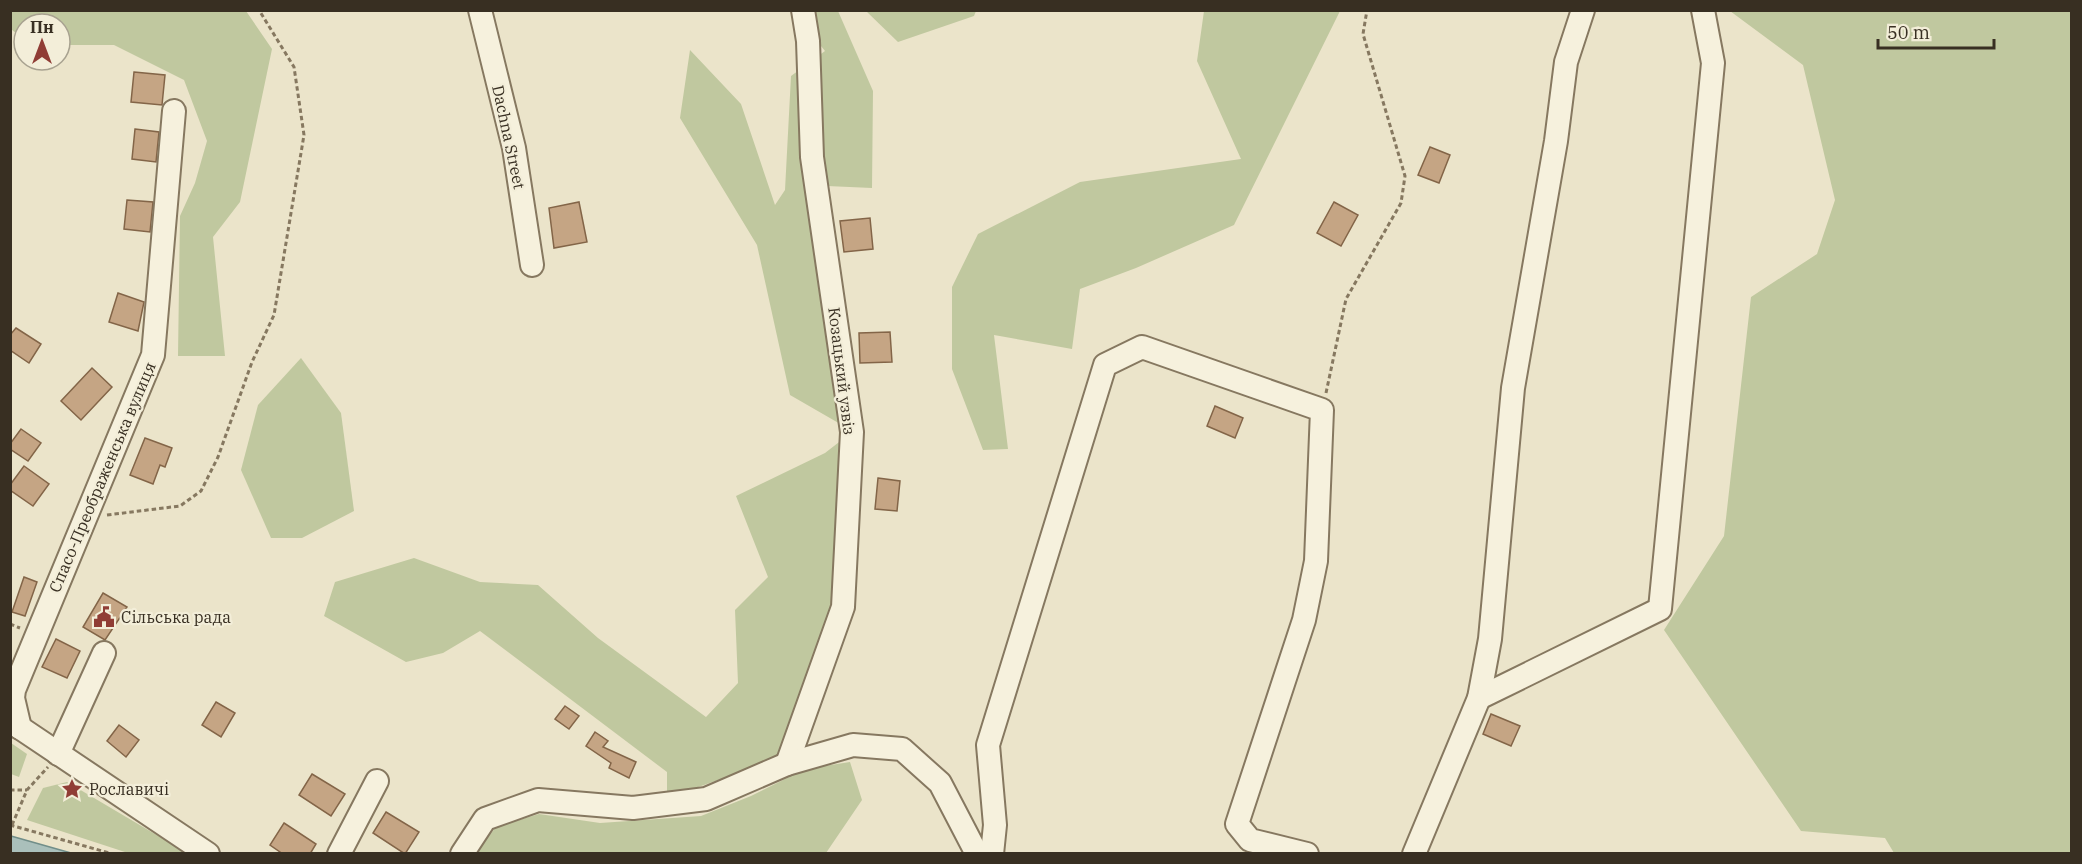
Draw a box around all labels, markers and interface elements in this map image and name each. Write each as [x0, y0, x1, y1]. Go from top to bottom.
north arrow [12, 12, 72, 72]
scale bar [1878, 12, 1994, 50]
text: Пн [30, 17, 54, 37]
text: 50 m [1887, 21, 1930, 44]
street label: Dachna Street [488, 83, 530, 191]
street label: Козацький узвіз [824, 306, 860, 436]
street label: Спасо-Преображенська вулиця [44, 359, 160, 595]
public building icon: Сільська рада [92, 605, 116, 629]
place label: Сільська рада [121, 607, 231, 627]
place icon: Рославичі [60, 777, 84, 801]
place label: Рославичі [89, 779, 169, 799]

